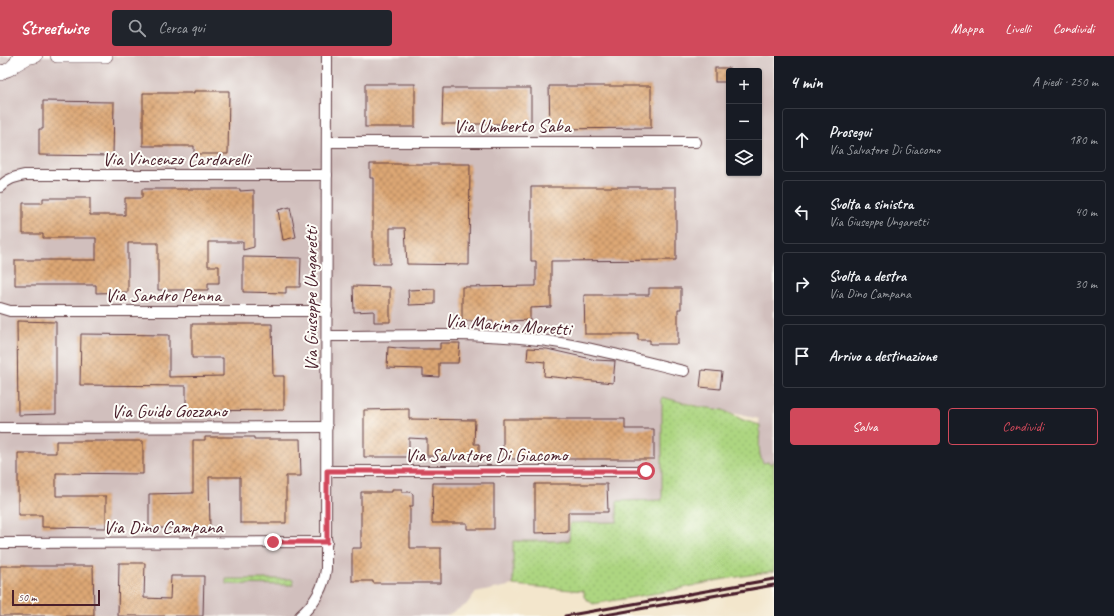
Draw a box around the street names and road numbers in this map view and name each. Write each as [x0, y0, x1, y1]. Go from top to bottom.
street label: Via Umberto Saba [453, 114, 573, 138]
street label: Via Vincenzo Cardarelli [102, 147, 252, 171]
street label: Via Giuseppe Ungaretti [299, 224, 323, 371]
street label: Via Sandro Penna [105, 283, 223, 307]
street label: Via Marino Moretti [444, 309, 574, 342]
street label: Via Guido Gozzano [111, 399, 229, 423]
street label: Via Salvatore Di Giacomo [405, 443, 570, 467]
street label: Via Dino Campana [103, 515, 225, 539]

